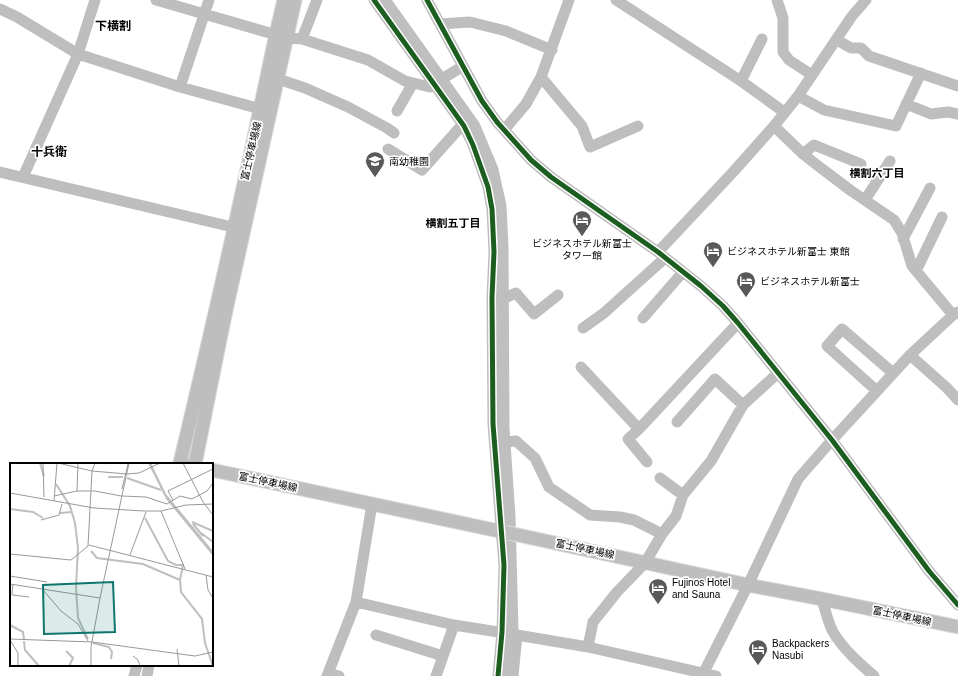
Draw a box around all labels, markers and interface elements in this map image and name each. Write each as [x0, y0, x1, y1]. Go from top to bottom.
district label: 下横割 [95, 19, 131, 33]
street label: 富士停車場線 [239, 121, 263, 181]
district label: 十兵衛 [31, 145, 67, 159]
school or university icon: 南幼稚園 [364, 150, 386, 178]
place label: 南幼稚園 [389, 156, 429, 167]
district label: 横割六丁目 [850, 167, 905, 179]
hotel icon: ビジネスホテル新富士 タワー館 [571, 209, 593, 237]
district label: 横割五丁目 [426, 217, 481, 229]
place label: ビジネスホテル新富士 タワー館 [532, 238, 632, 261]
hotel icon: ビジネスホテル新富士 東館 [702, 240, 724, 268]
place label: ビジネスホテル新富士 東館 [727, 246, 850, 257]
hotel icon: ビジネスホテル新富士 [735, 270, 757, 298]
place label: ビジネスホテル新富士 [760, 276, 860, 287]
inset map [10, 463, 213, 666]
street label: 富士停車場線 [238, 470, 298, 494]
street label: 富士停車場線 [555, 537, 615, 561]
hotel icon: Fujinos Hotel and Sauna [647, 577, 669, 605]
place label: Fujinos Hotel and Sauna [672, 577, 730, 600]
street label: 富士停車場線 [872, 604, 932, 628]
hotel icon: Backpackers Nasubi [747, 638, 769, 666]
place label: Backpackers Nasubi [772, 638, 829, 661]

